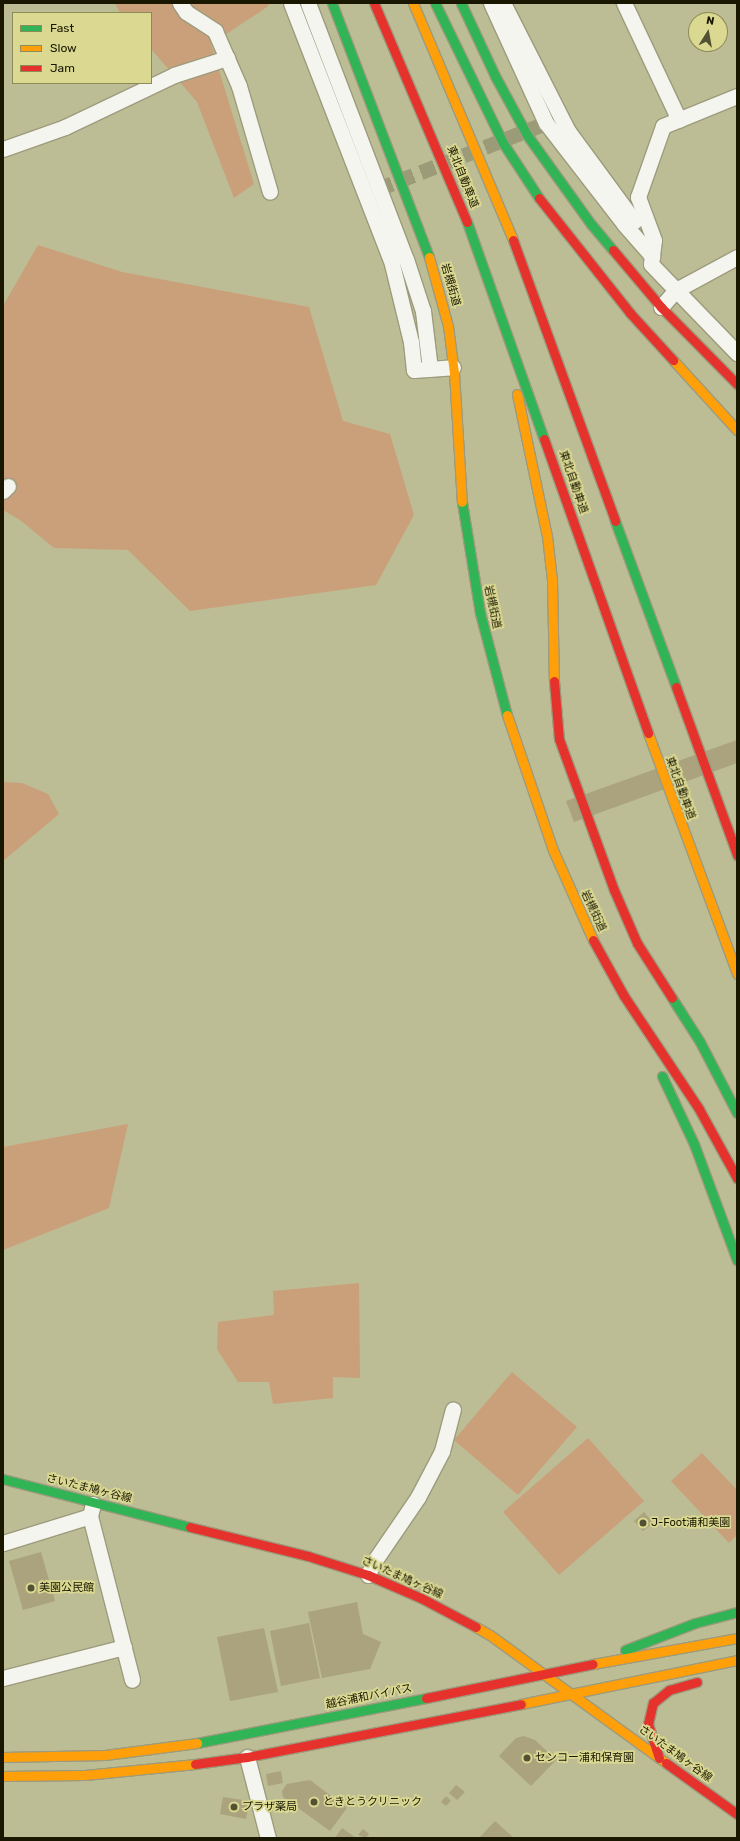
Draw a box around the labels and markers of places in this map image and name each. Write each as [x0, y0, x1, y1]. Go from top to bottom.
place label: J-Foot浦和美園 [651, 1516, 730, 1530]
marker: J-Foot浦和美園 [638, 1518, 648, 1528]
place label: 美園公民館 [39, 1581, 94, 1595]
marker: 美園公民館 [26, 1583, 36, 1593]
place label: センコー浦和保育園 [535, 1751, 634, 1765]
marker: センコー浦和保育園 [522, 1753, 532, 1763]
place label: ときとうクリニック [323, 1795, 422, 1809]
marker: ときとうクリニック [308, 1796, 320, 1808]
place label: プラザ薬局 [242, 1800, 297, 1814]
marker: プラザ薬局 [229, 1802, 239, 1812]

